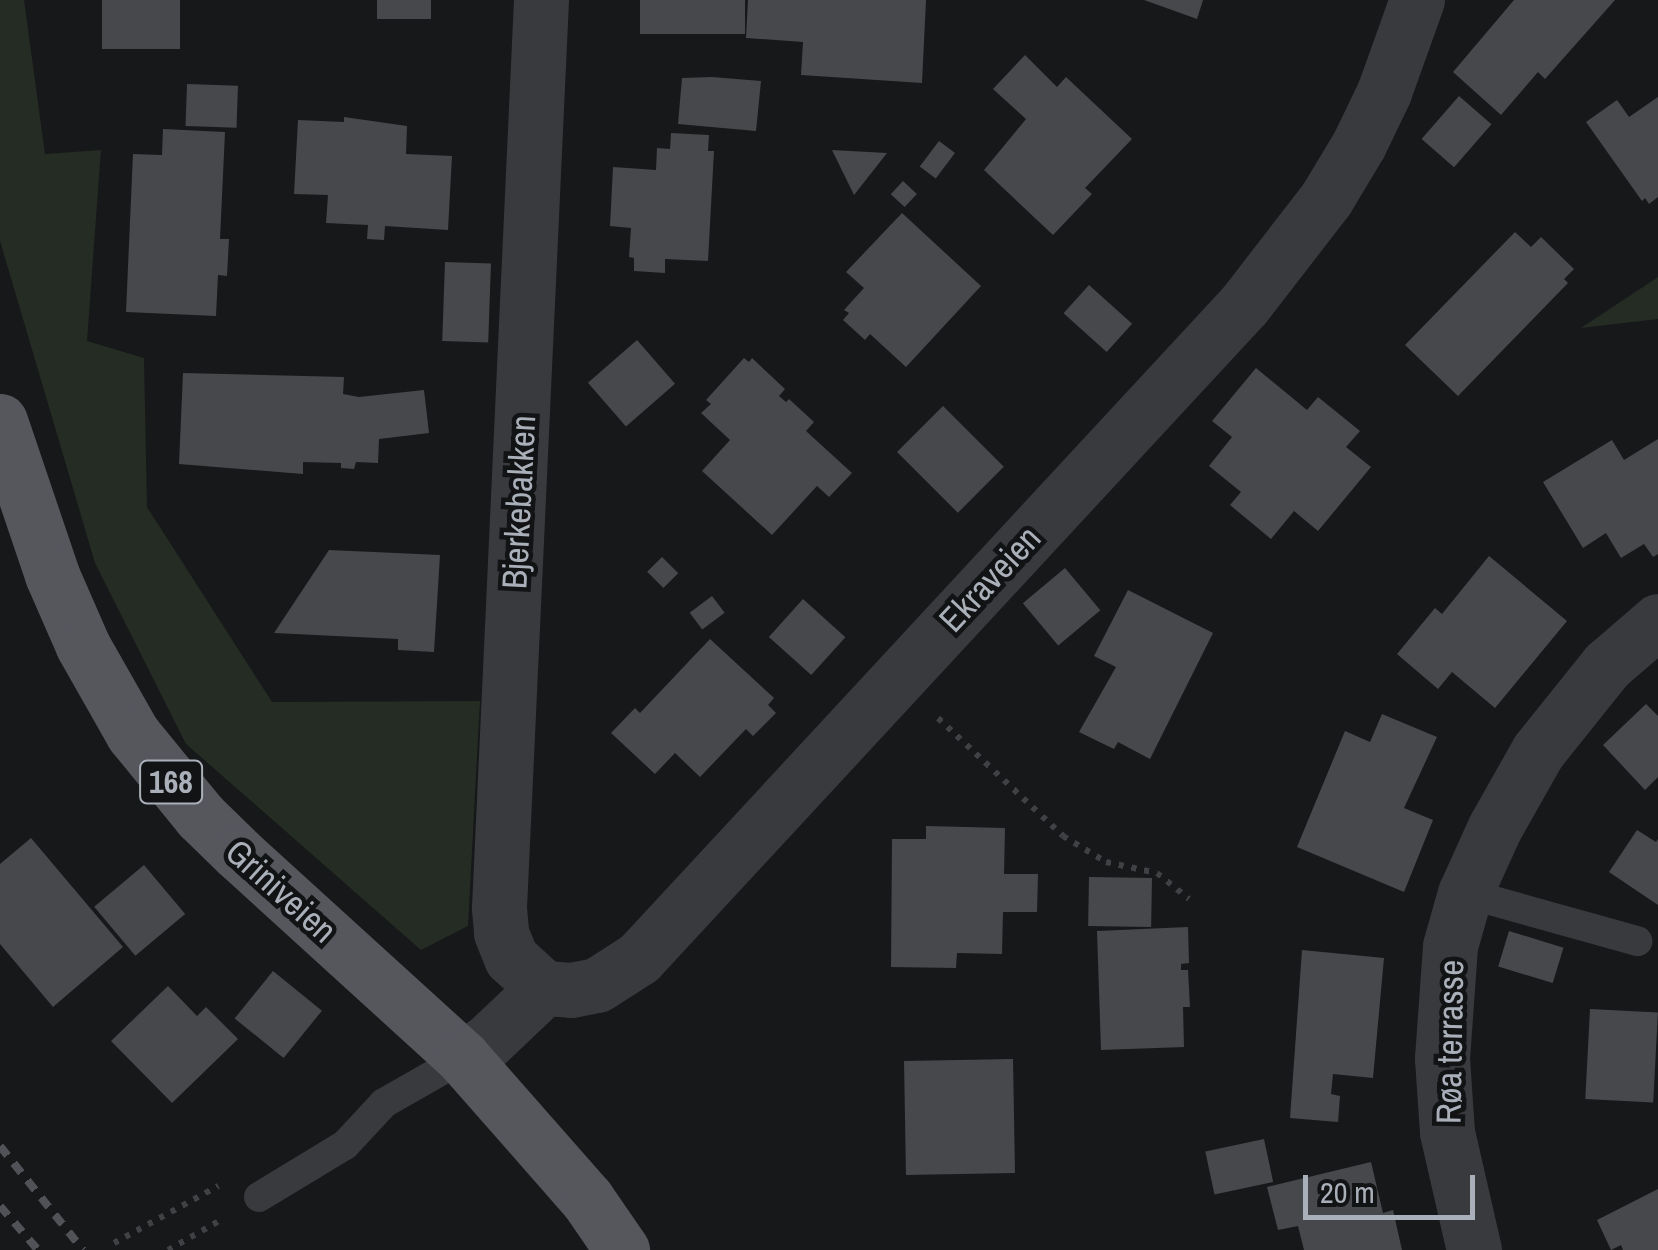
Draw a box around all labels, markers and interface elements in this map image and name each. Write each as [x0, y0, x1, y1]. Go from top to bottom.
street label: Bjerkebakken [493, 414, 545, 590]
street label: Ekraveien [931, 517, 1049, 641]
road number: 168 [138, 755, 204, 809]
street label: Griniveien [217, 831, 345, 951]
street label: Røa terrasse [1428, 960, 1472, 1124]
scale bar [1308, 1155, 1480, 1217]
text: 20 m [1320, 1172, 1375, 1212]

